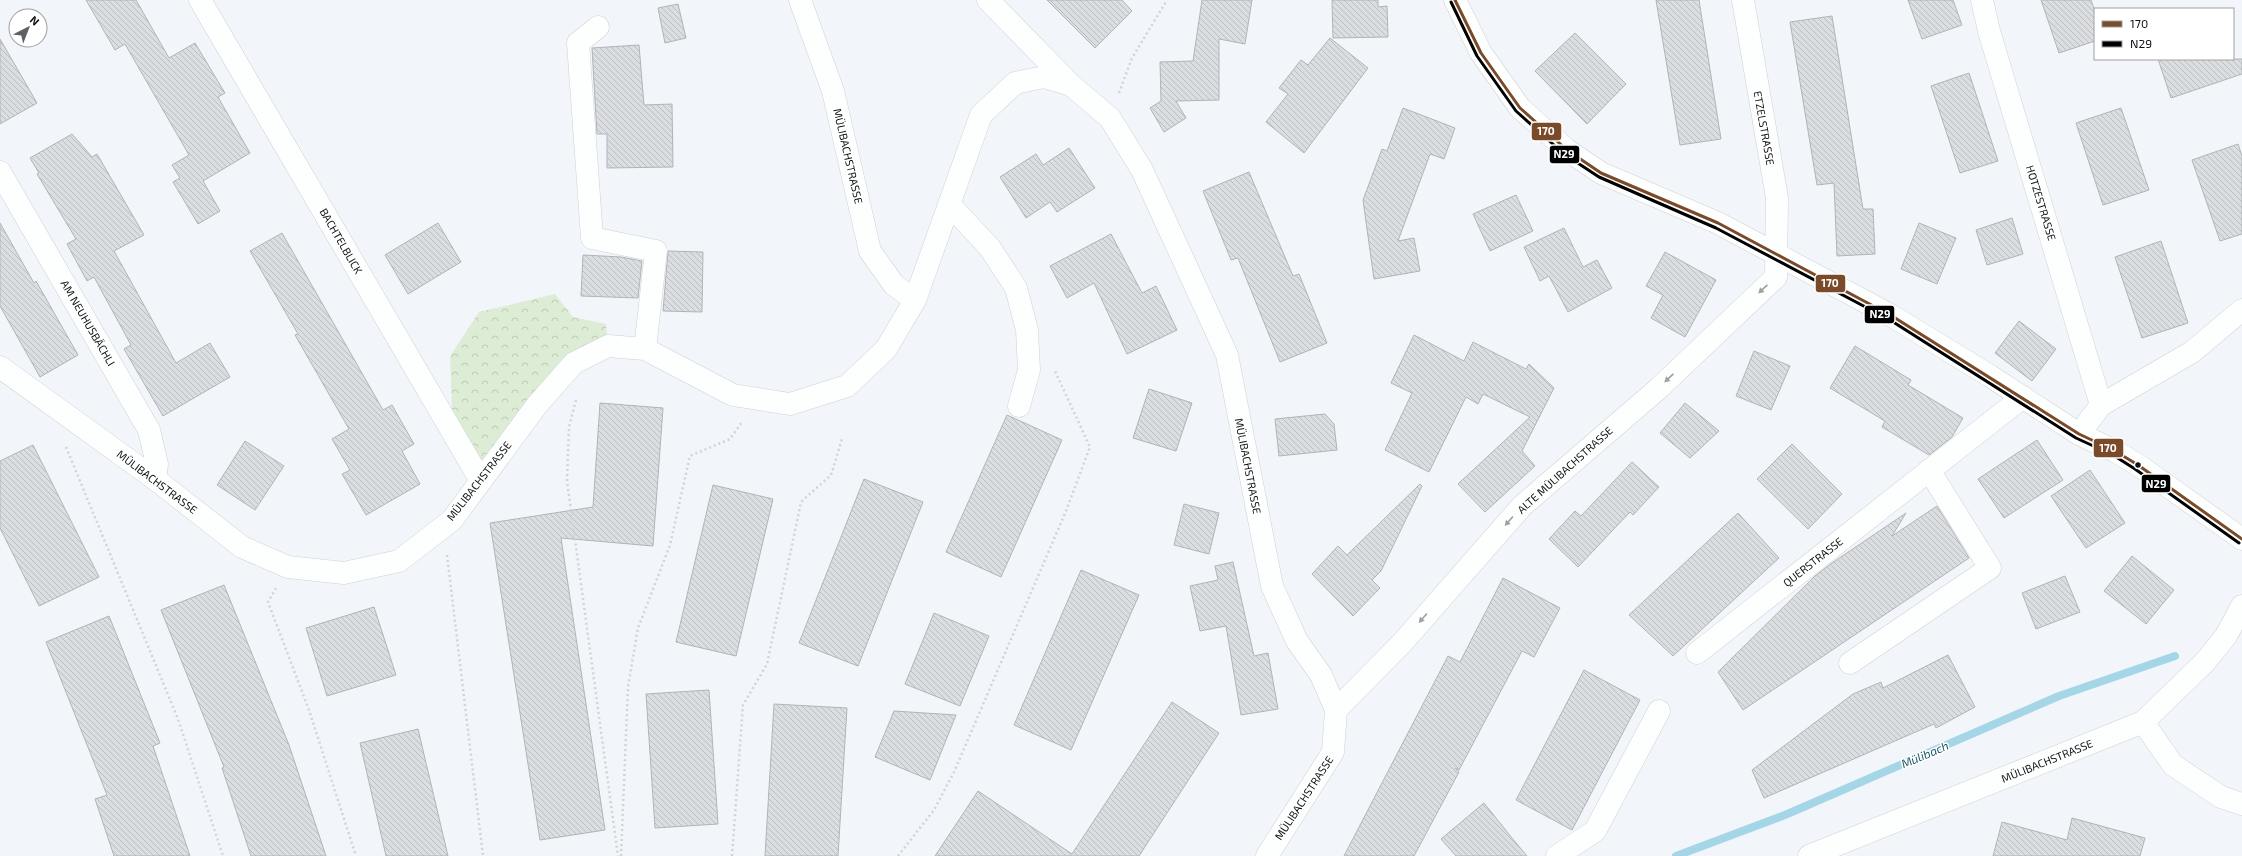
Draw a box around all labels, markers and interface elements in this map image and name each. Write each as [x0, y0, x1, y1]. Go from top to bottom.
north arrow [8, 8, 48, 48]
legend [2094, 8, 2234, 60]
text: N [28, 13, 42, 28]
text: 170 [2130, 16, 2148, 30]
text: N29 [2130, 36, 2152, 50]
street label: ETZELSTRASSE [1752, 90, 1777, 166]
street label: MÜLIBACHSTRASSE [831, 107, 867, 205]
line badge: 170 [1531, 122, 1562, 141]
text: 170 [1537, 124, 1555, 137]
line badge: N29 [1549, 145, 1580, 164]
text: N29 [1554, 147, 1574, 160]
street label: HOTZESTRASSE [2024, 164, 2059, 242]
street label: BACHTELBLICK [317, 206, 366, 276]
line badge: 170 [1815, 274, 1846, 293]
text: 170 [1821, 276, 1839, 289]
street label: AM NEUHUSBÄCHLI [59, 278, 118, 368]
one-way arrow [1758, 284, 1768, 294]
line badge: N29 [1864, 305, 1895, 324]
text: N29 [1870, 307, 1890, 320]
one-way arrow [1663, 374, 1674, 383]
street label: MÜLIBACHSTRASSE [1233, 417, 1265, 515]
street label: ALTE MÜLIBACHSTRASSE [1514, 423, 1615, 516]
street label: MÜLIBACHSTRASSE [443, 438, 514, 523]
line badge: 170 [2093, 438, 2124, 458]
text: 170 [2099, 441, 2117, 454]
street label: MÜLIBACHSTRASSE [114, 446, 201, 516]
unlabelled marker [2133, 460, 2143, 470]
line badge: N29 [2141, 474, 2171, 493]
text: N29 [2146, 477, 2166, 490]
one-way arrow [1504, 516, 1514, 526]
street label: QUERSTRASSE [1780, 534, 1846, 590]
one-way arrow [1419, 613, 1428, 624]
street label: MÜLIBACHSTRASSE [1999, 735, 2094, 785]
water label: Mülibach [1899, 738, 1951, 770]
street label: MÜLIBACHSTRASSE [1271, 753, 1336, 842]

